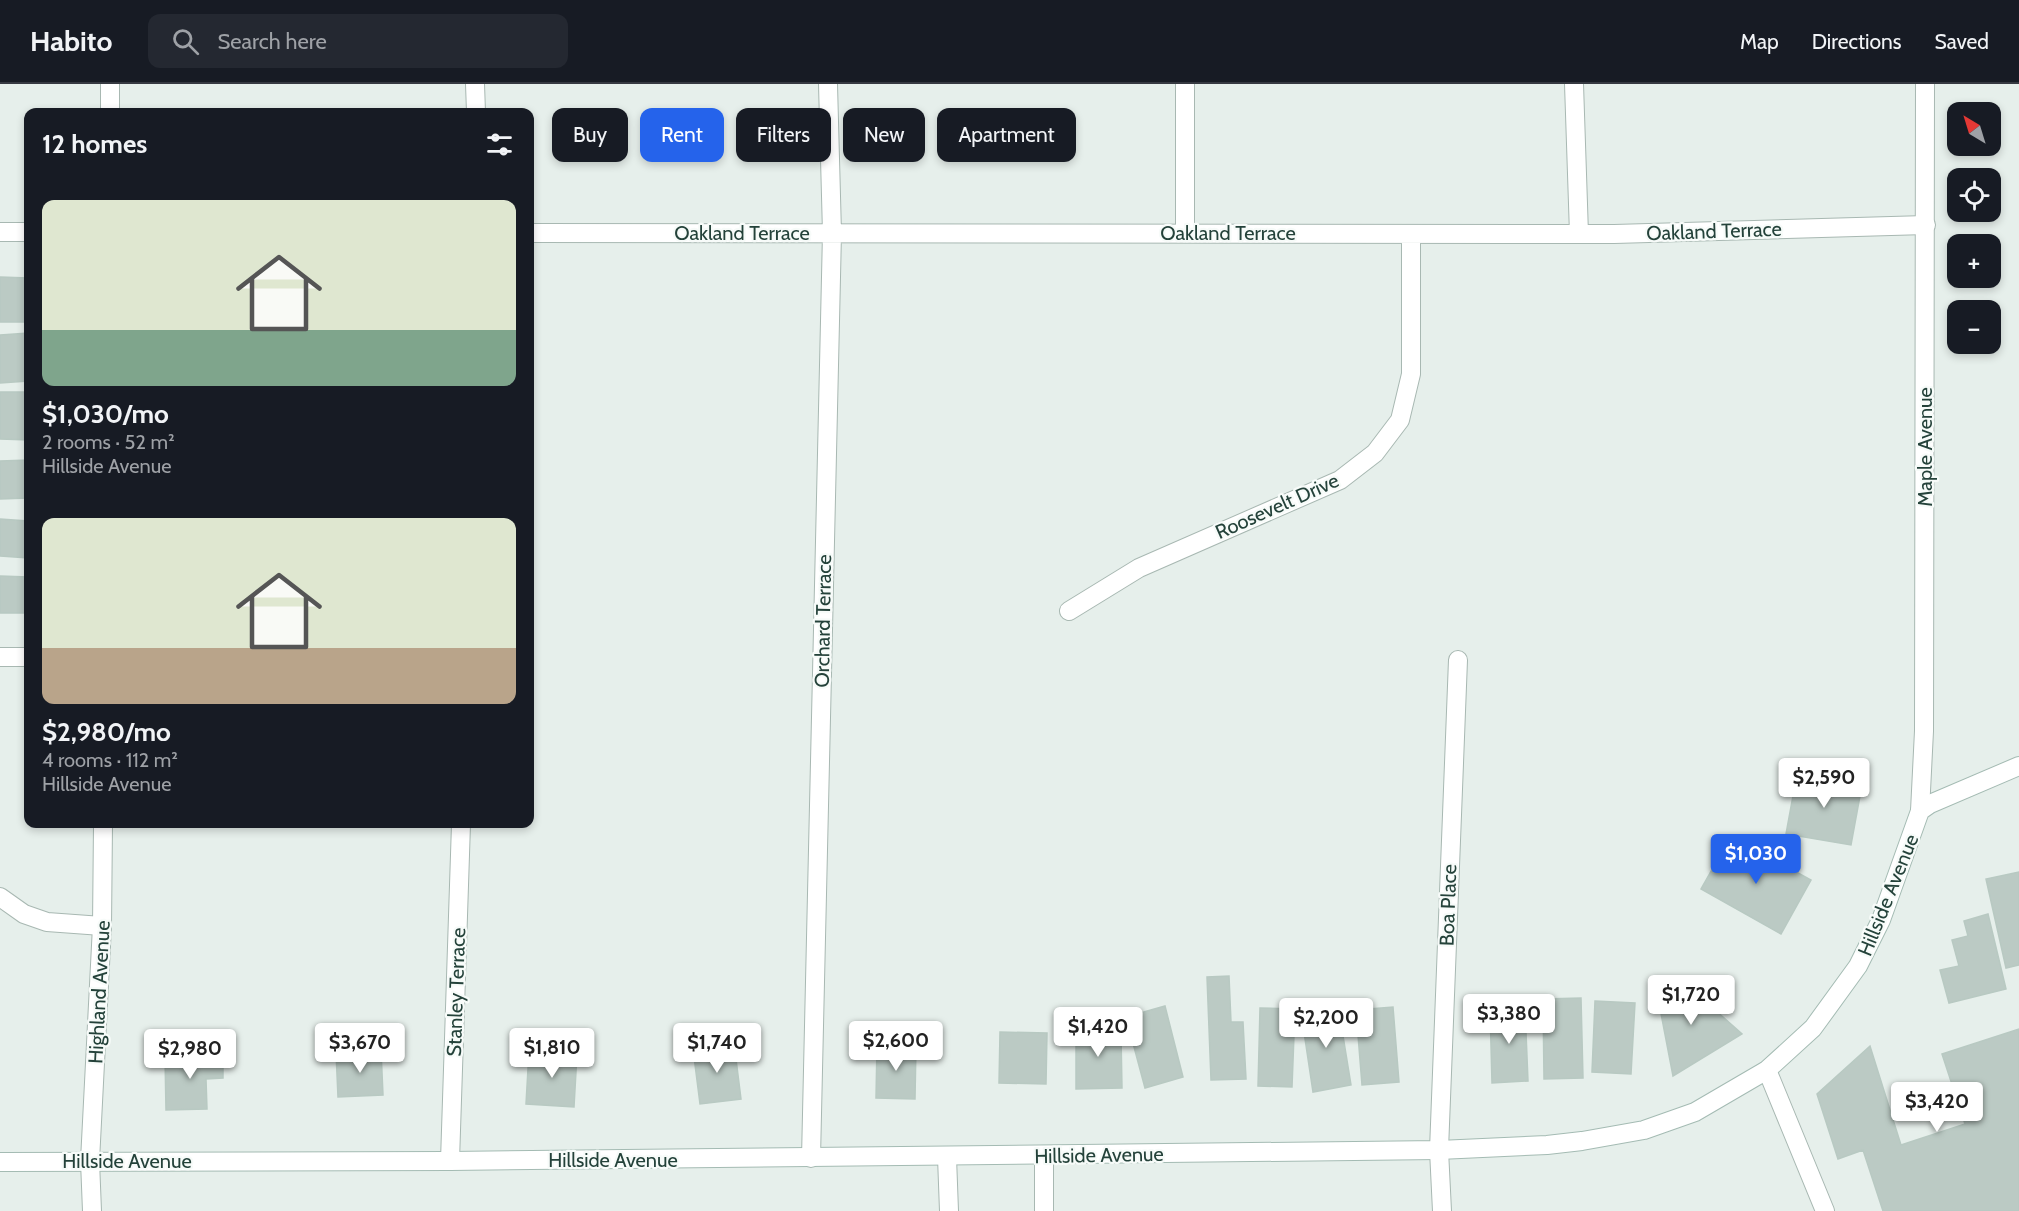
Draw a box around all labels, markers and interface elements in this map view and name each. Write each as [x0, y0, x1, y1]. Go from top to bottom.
search box [148, 14, 568, 68]
text: Habito [30, 24, 112, 58]
icon: search [169, 25, 202, 58]
text: Search here [217, 28, 327, 55]
text: Map [1740, 29, 1779, 54]
text: Directions [1812, 29, 1901, 54]
text: Saved [1934, 29, 1989, 54]
north arrow [1947, 102, 2001, 156]
map controls [1947, 102, 2001, 354]
chip: Buy [552, 108, 628, 162]
chip: Rent [640, 108, 724, 162]
chip: Filters [736, 108, 831, 162]
chip: New [843, 108, 925, 162]
chip: Apartment [937, 108, 1076, 162]
text: 12 homes [42, 128, 147, 160]
icon: filters [483, 128, 516, 161]
button: locate [1947, 168, 2001, 222]
street label: Oakland Terrace [1646, 217, 1782, 245]
street label: Oakland Terrace [674, 221, 810, 245]
street label: Oakland Terrace [1160, 221, 1296, 245]
button: + [1947, 234, 2001, 288]
icon: home [225, 239, 333, 347]
button: − [1947, 300, 2001, 354]
street label: Maple Avenue [1913, 387, 1937, 507]
text: $1,030/mo [42, 398, 169, 430]
text: 2 rooms · 52 m² [42, 430, 175, 454]
text: Hillside Avenue [42, 454, 171, 478]
street label: Roosevelt Drive [1211, 468, 1343, 544]
street label: Orchard Terrace [810, 554, 836, 688]
icon: home [225, 557, 333, 665]
text: $2,980/mo [42, 716, 171, 748]
text: 4 rooms · 112 m² [42, 748, 178, 772]
pin: $2,590 [1775, 758, 1873, 809]
text: $2,590 [1793, 765, 1855, 789]
text: Hillside Avenue [42, 772, 171, 796]
street label: Hillside Avenue [1853, 831, 1923, 959]
pin: $1,030 [1707, 834, 1805, 885]
text: $1,030 [1725, 841, 1787, 865]
street label: Boa Place [1435, 864, 1461, 946]
street label: Highland Avenue [83, 920, 115, 1064]
street label: Stanley Terrace [442, 927, 470, 1057]
pin: $1,720 [1642, 975, 1740, 1026]
text: $1,720 [1662, 982, 1720, 1006]
pin: $3,380 [1460, 994, 1558, 1045]
pin: $2,200 [1277, 998, 1375, 1049]
text: $3,380 [1477, 1001, 1541, 1025]
text: $2,200 [1293, 1005, 1359, 1029]
pin: $1,420 [1049, 1007, 1147, 1058]
text: $1,420 [1068, 1014, 1128, 1038]
pin: $2,600 [847, 1021, 945, 1072]
pin: $3,670 [311, 1023, 409, 1074]
pin: $1,740 [668, 1023, 766, 1074]
pin: $1,810 [503, 1028, 601, 1079]
text: $2,600 [863, 1028, 929, 1052]
pin: $2,980 [141, 1029, 239, 1080]
text: $3,670 [329, 1030, 391, 1054]
text: $1,740 [687, 1030, 747, 1054]
text: $1,810 [523, 1035, 581, 1059]
text: $2,980 [158, 1036, 222, 1060]
pin: $3,420 [1888, 1082, 1986, 1133]
text: $3,420 [1905, 1089, 1969, 1113]
street label: Hillside Avenue [1034, 1142, 1164, 1168]
street label: Hillside Avenue [548, 1148, 678, 1172]
street label: Hillside Avenue [62, 1149, 192, 1173]

